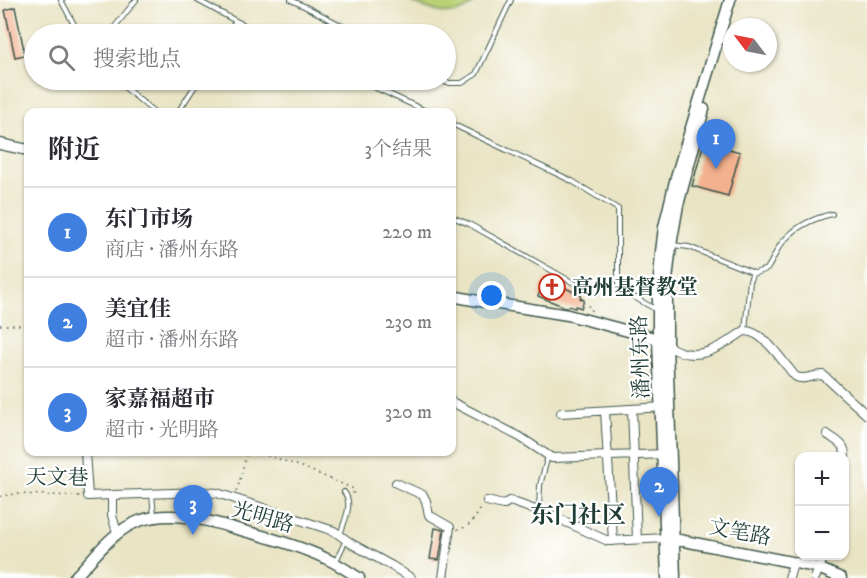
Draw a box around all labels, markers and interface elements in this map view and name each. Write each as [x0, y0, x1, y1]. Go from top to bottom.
north arrow [723, 18, 777, 72]
search box [24, 24, 456, 90]
icon: search [45, 41, 78, 74]
text: 搜索地点 [93, 46, 181, 73]
pin: 1 [696, 120, 736, 169]
text: 附近 [48, 134, 100, 167]
text: 3个结果 [365, 137, 432, 162]
text: 东门市场 [105, 206, 193, 233]
text: 1 [64, 220, 71, 245]
text: 220 m [382, 220, 432, 245]
text: 商店 · 潘州东路 [105, 238, 238, 263]
church icon: 高州基督教堂 [537, 272, 567, 302]
place label: 高州基督教堂 [572, 275, 698, 301]
your location [477, 281, 506, 310]
text: 美宜佳 [105, 296, 171, 323]
text: 2 [63, 310, 72, 335]
text: 230 m [385, 310, 432, 335]
street label: 潘州东路 [627, 315, 655, 399]
text: 超市 · 潘州东路 [105, 328, 238, 353]
text: 家嘉福超市 [105, 386, 215, 413]
text: 3 [64, 400, 71, 425]
text: 320 m [385, 400, 432, 425]
text: 超市 · 光明路 [105, 418, 218, 443]
map controls [795, 452, 849, 560]
button: + [795, 452, 849, 506]
street label: 天文巷 [25, 464, 89, 492]
pin: 2 [640, 468, 678, 517]
pin: 3 [174, 486, 212, 535]
street label: 光明路 [229, 497, 297, 539]
district label: 东门社区 [530, 501, 626, 531]
button: − [795, 506, 849, 560]
street label: 文笔路 [706, 514, 773, 552]

